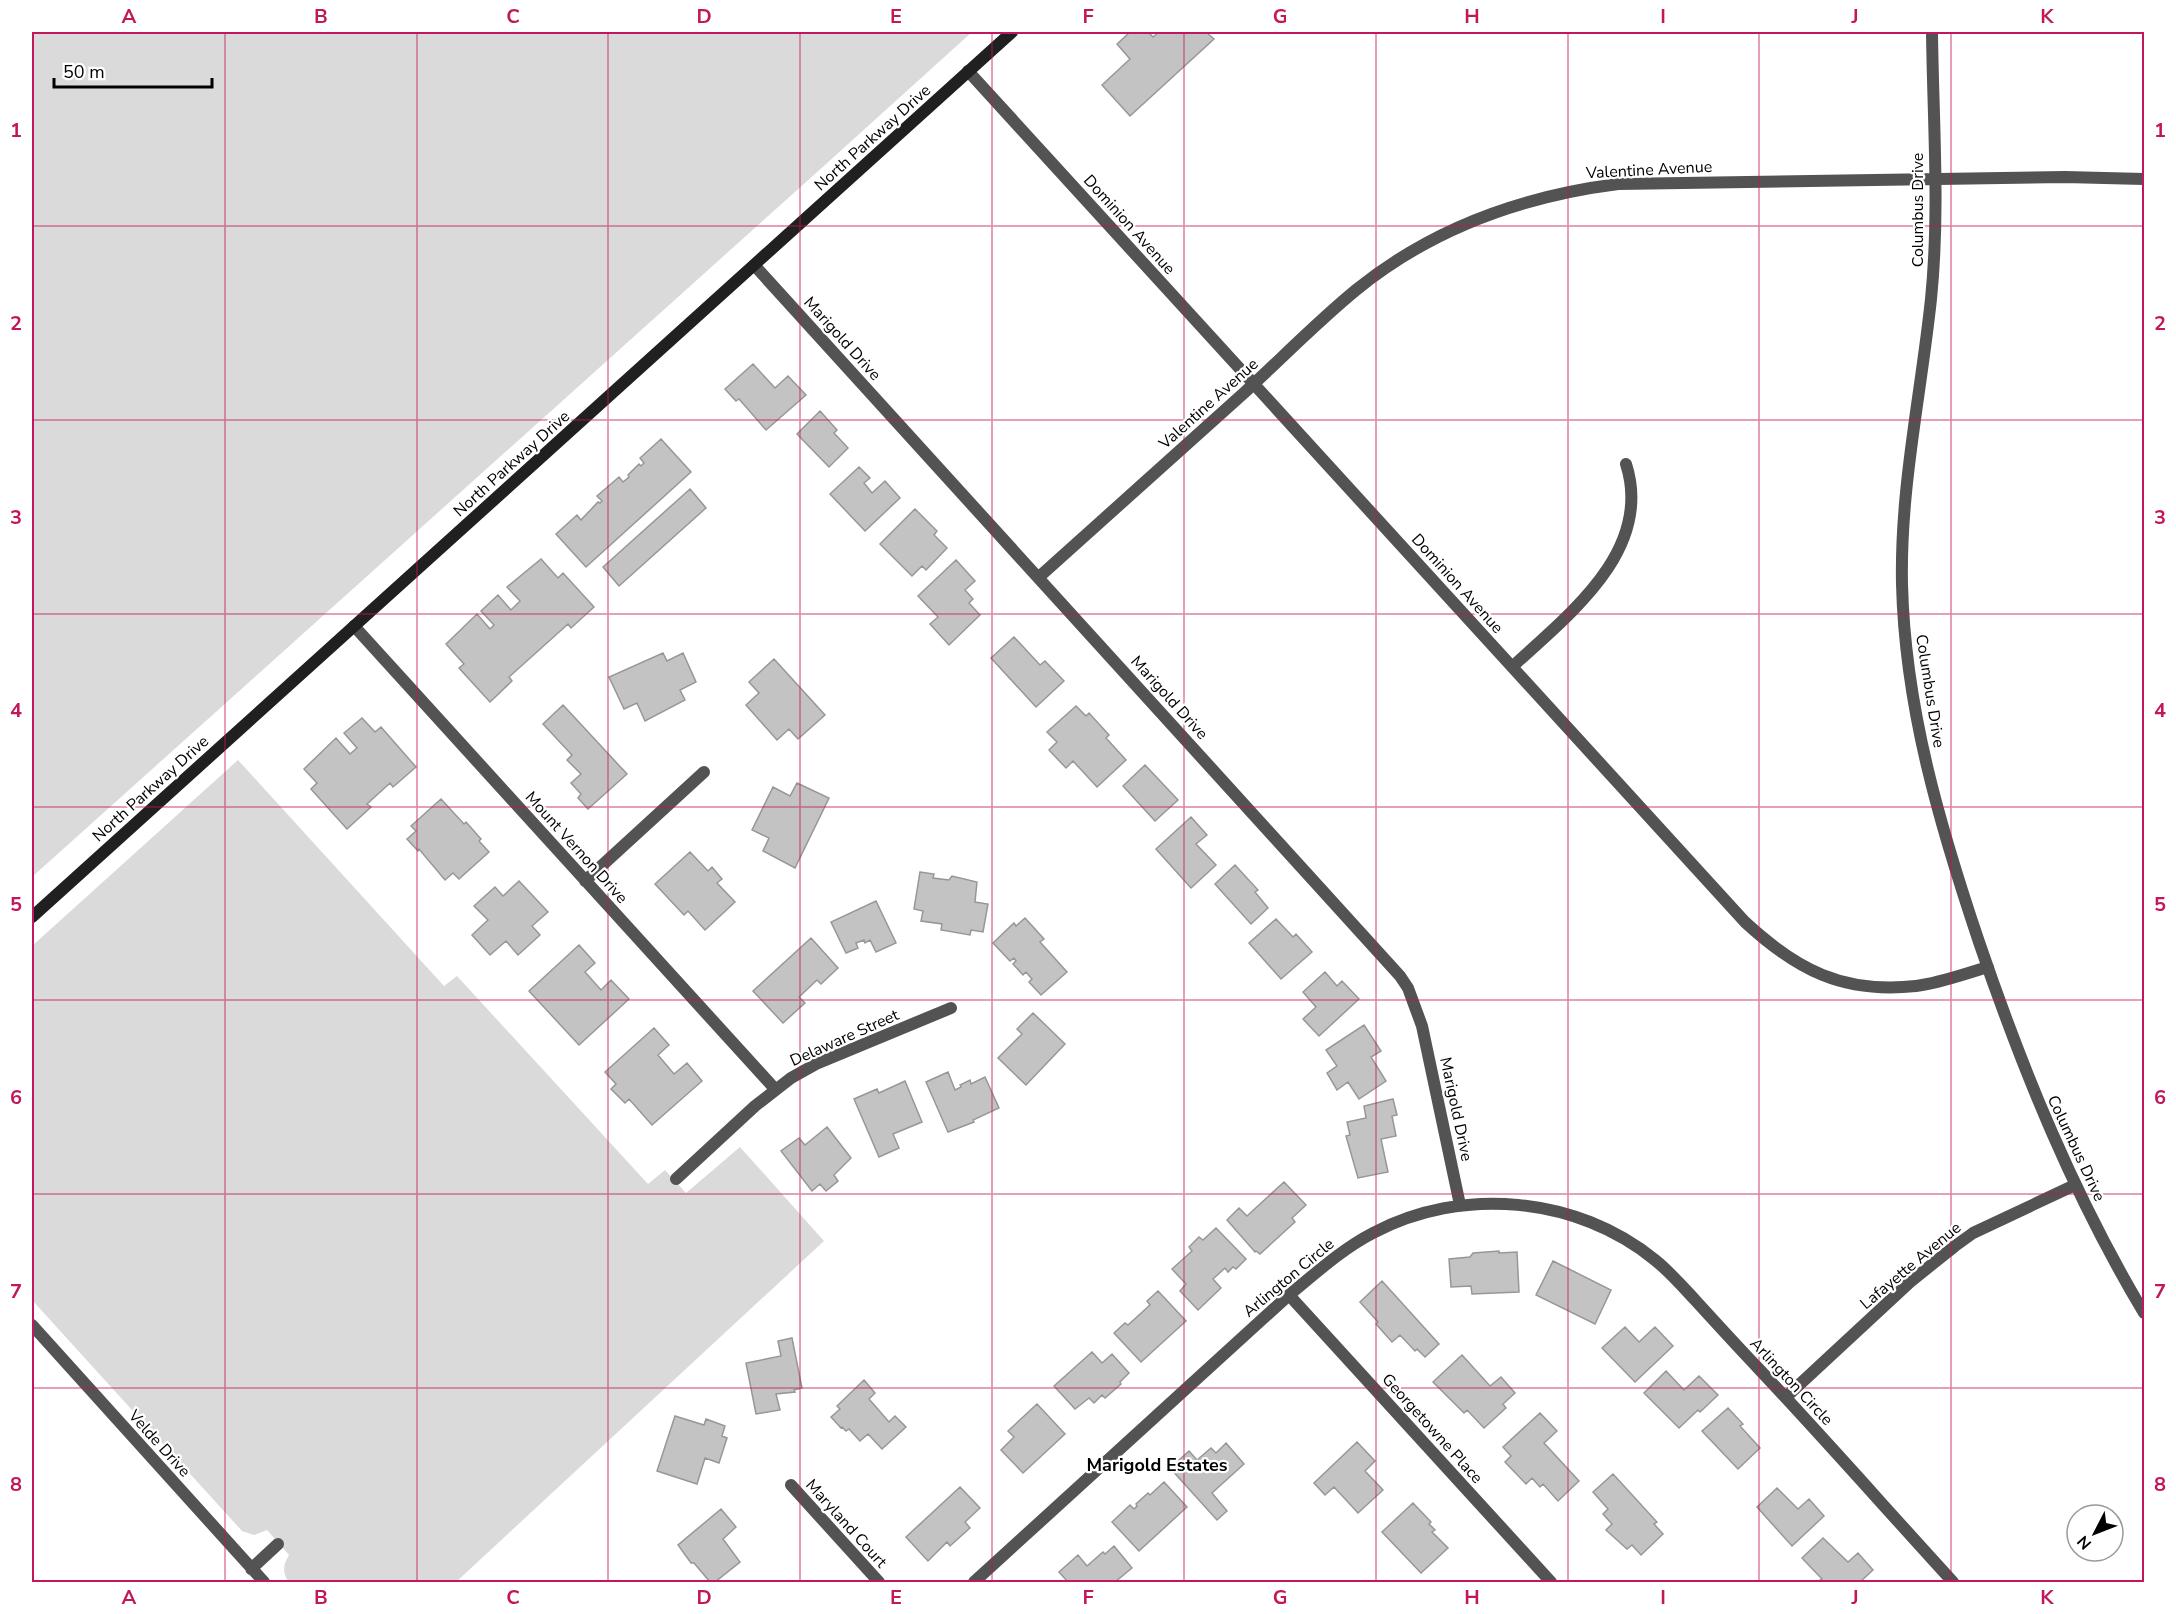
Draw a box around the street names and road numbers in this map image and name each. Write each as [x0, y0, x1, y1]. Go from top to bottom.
street label: North Parkway Drive [810, 80, 936, 196]
street label: Columbus Drive [1907, 153, 1929, 267]
street label: Valentine Avenue [1584, 156, 1713, 184]
street label: Dominion Avenue [1078, 170, 1180, 279]
street label: Marigold Drive [799, 292, 886, 385]
street label: Valentine Avenue [1154, 353, 1263, 455]
street label: North Parkway Drive [449, 406, 575, 522]
street label: Dominion Avenue [1406, 529, 1508, 638]
street label: Columbus Drive [1910, 633, 1950, 749]
street label: Marigold Drive [1126, 651, 1213, 744]
street label: North Parkway Drive [88, 731, 214, 847]
street label: Mount Vernon Drive [520, 787, 633, 908]
street label: Delaware Street [786, 1004, 903, 1072]
street label: Marigold Drive [1434, 1055, 1478, 1163]
street label: Columbus Drive [2042, 1092, 2110, 1205]
street label: Lafayette Avenue [1856, 1217, 1966, 1315]
street label: Arlington Circle [1238, 1233, 1339, 1322]
street label: Arlington Circle [1745, 1333, 1838, 1430]
street label: Georgetowne Place [1377, 1369, 1488, 1488]
street label: Velde Drive [123, 1405, 195, 1482]
street label: Maryland Court [801, 1475, 892, 1573]

